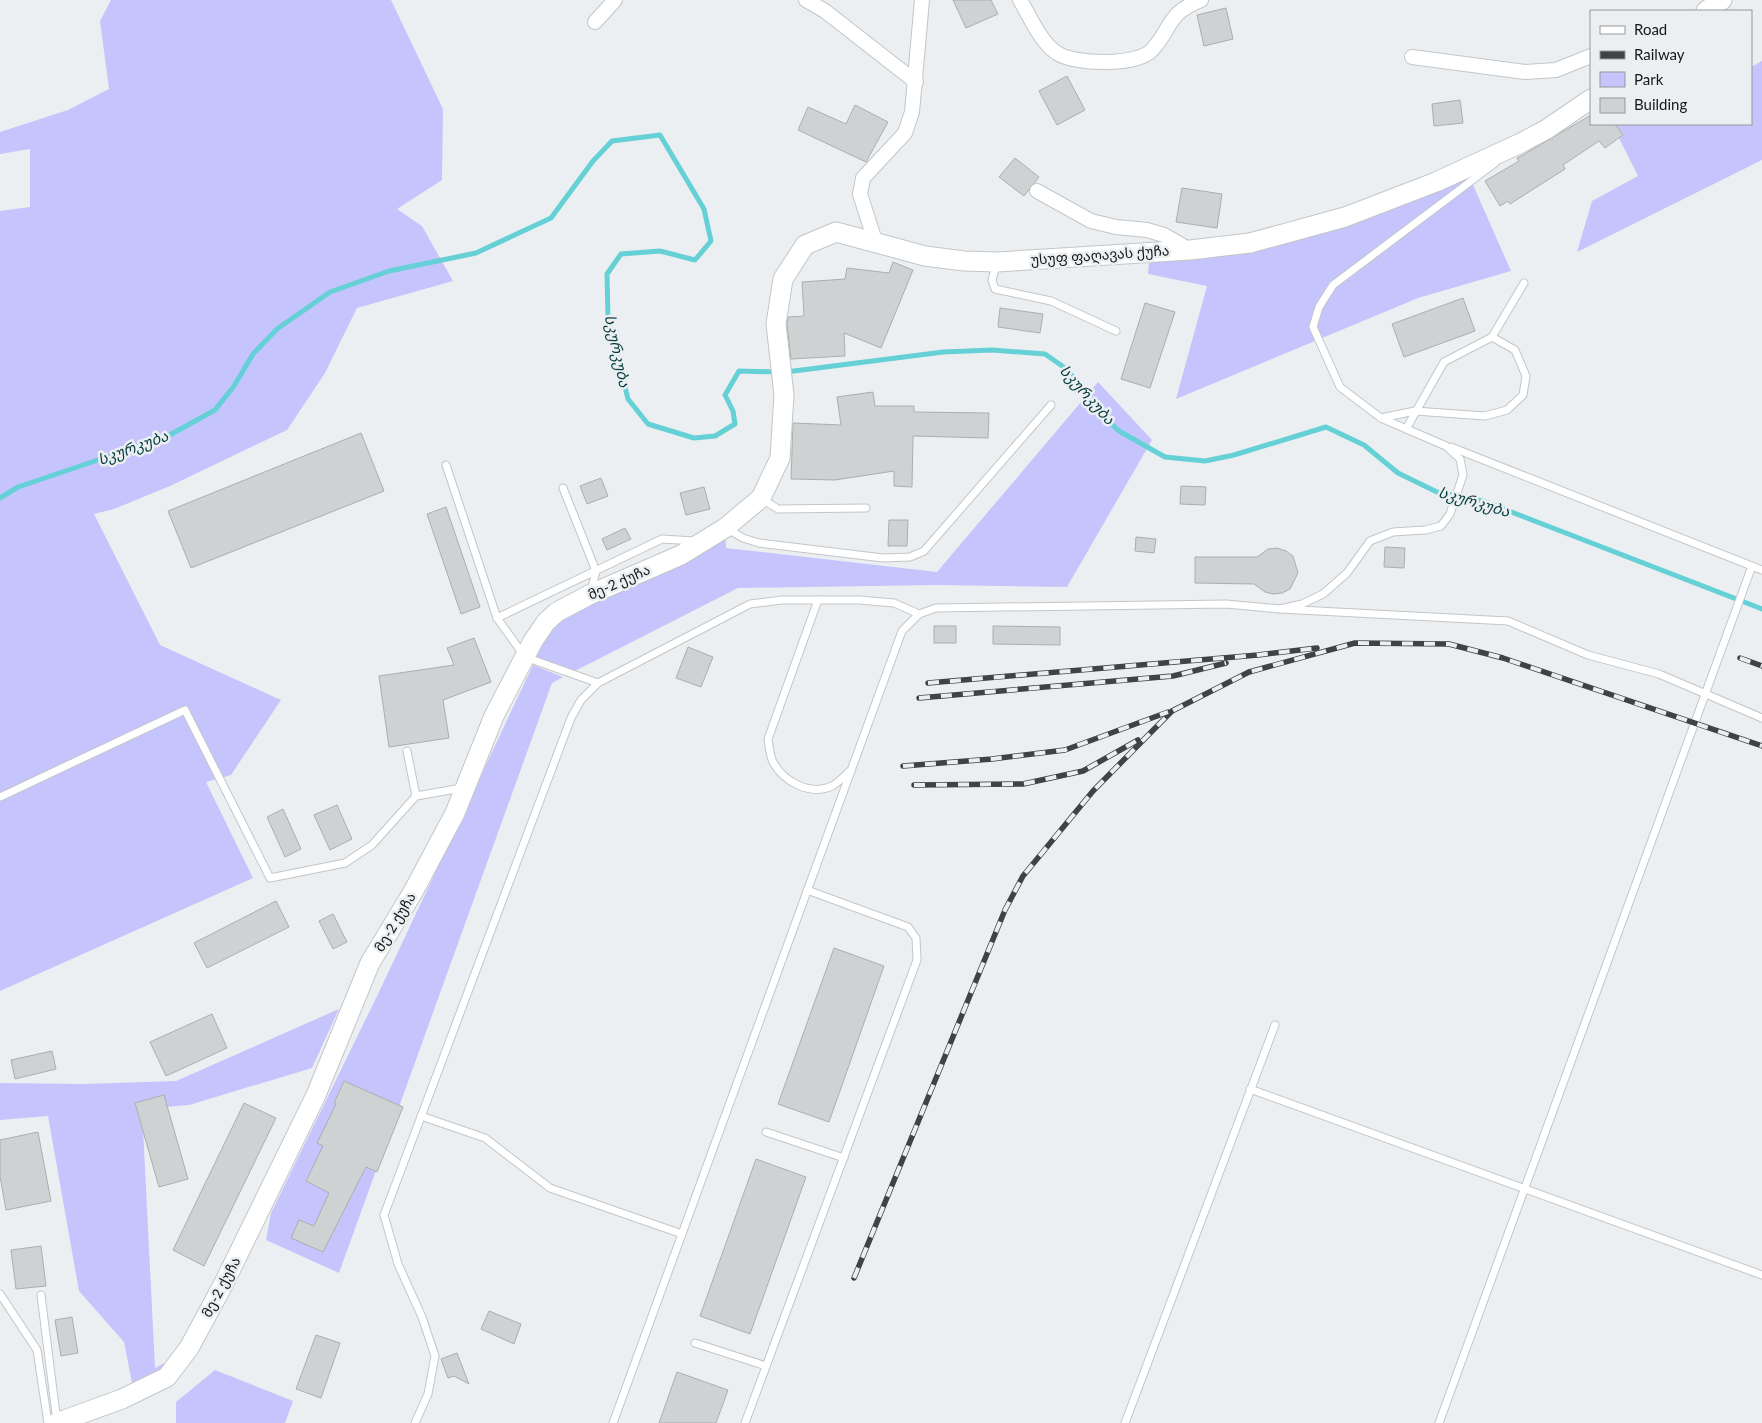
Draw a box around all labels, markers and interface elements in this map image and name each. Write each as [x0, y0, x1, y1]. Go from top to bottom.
legend [1590, 10, 1752, 125]
text: Road [1634, 20, 1667, 38]
text: Railway [1634, 45, 1685, 63]
text: Park [1634, 70, 1664, 88]
text: Building [1634, 95, 1687, 113]
street label: უსუფ ფაღავას ქუჩა [1030, 241, 1170, 269]
water label: სკურკუბა [601, 313, 635, 390]
water label: სკურკუბა [1056, 361, 1120, 429]
water label: სკურკუბა [95, 426, 171, 469]
water label: სკურკუბა [1436, 482, 1513, 521]
street label: მე-2 ქუჩა [585, 560, 653, 604]
street label: მე-2 ქუჩა [370, 889, 420, 955]
street label: მე-2 ქუჩა [198, 1254, 244, 1320]

